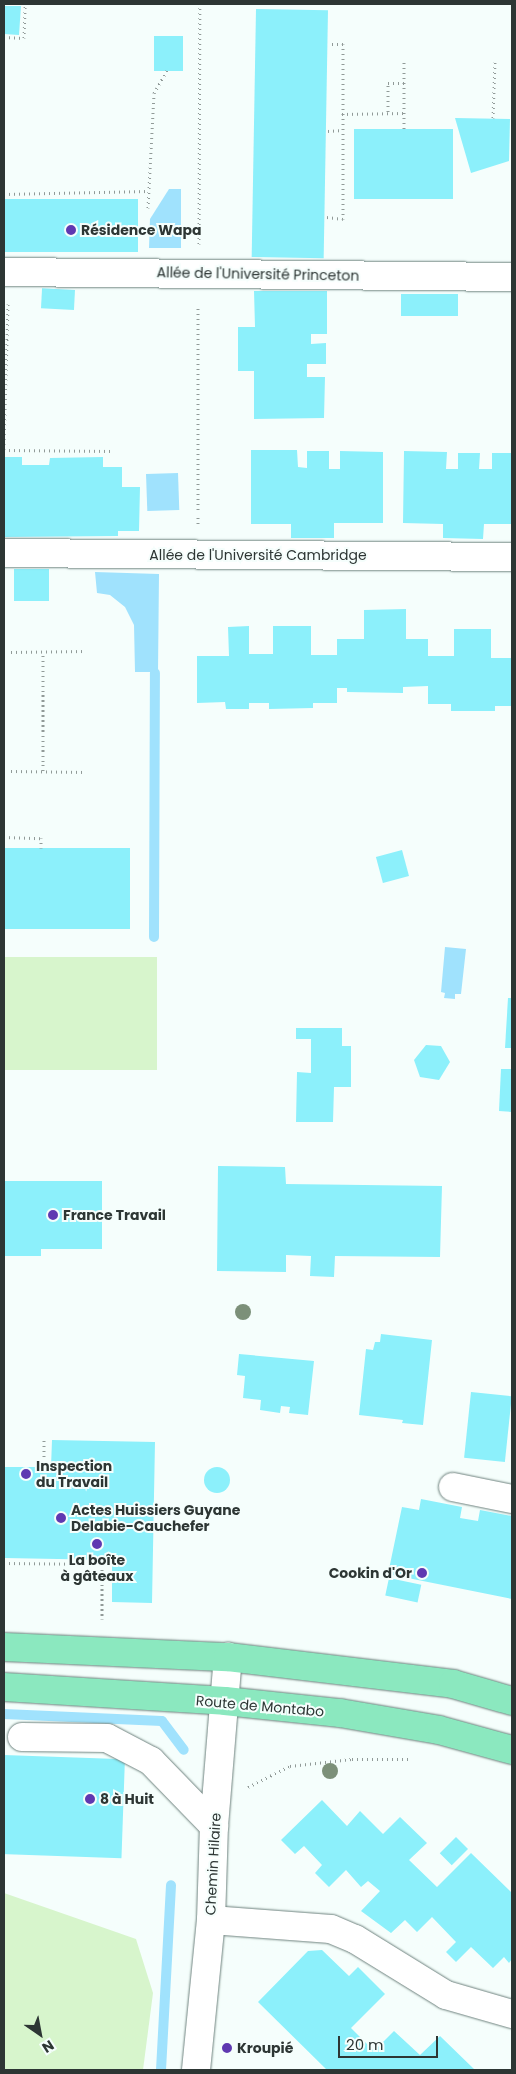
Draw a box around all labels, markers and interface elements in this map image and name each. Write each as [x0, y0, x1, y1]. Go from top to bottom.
place label: Résidence Wapa [81, 222, 202, 238]
marker: Résidence Wapa [65, 224, 77, 236]
street label: Allée de l'Université Princeton [156, 264, 360, 284]
street label: Allée de l'Université Cambridge [149, 547, 367, 563]
place label: France Travail [63, 1207, 166, 1223]
marker: France Travail [47, 1209, 59, 1221]
place label: Inspection du Travail [36, 1458, 112, 1490]
marker: Inspection du Travail [20, 1468, 32, 1480]
place label: Actes Huissiers Guyane Delabie-Cauchefer [71, 1502, 240, 1534]
marker: Actes Huissiers Guyane Delabie-Cauchefer [55, 1512, 67, 1524]
marker: La boîte à gâteaux [91, 1538, 103, 1550]
place label: La boîte à gâteaux [61, 1552, 133, 1584]
place label: Cookin d'Or [329, 1565, 412, 1581]
marker: Cookin d'Or [416, 1567, 428, 1579]
street label: Route de Montabo [195, 1692, 325, 1720]
place label: 8 à Huit [100, 1791, 154, 1807]
marker: 8 à Huit [84, 1793, 96, 1805]
street label: Chemin Hilaire [202, 1812, 224, 1916]
north arrow [15, 2009, 65, 2059]
scale bar [341, 2026, 441, 2058]
text: 20 m [346, 2034, 384, 2055]
text: N [38, 2035, 58, 2058]
place label: Kroupié [237, 2040, 293, 2056]
marker: Kroupié [221, 2042, 233, 2054]

